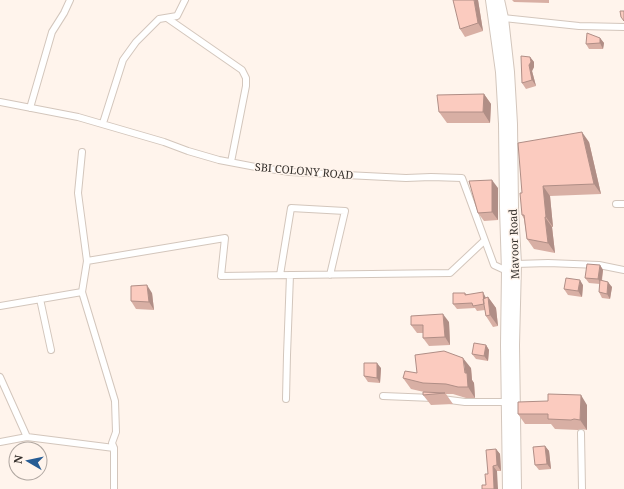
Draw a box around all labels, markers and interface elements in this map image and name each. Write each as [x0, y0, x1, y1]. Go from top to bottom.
street label: SBI COLONY ROAD [254, 159, 354, 182]
street label: Mavoor Road [505, 208, 522, 279]
north arrow [8, 441, 48, 481]
text: N [10, 454, 26, 465]

